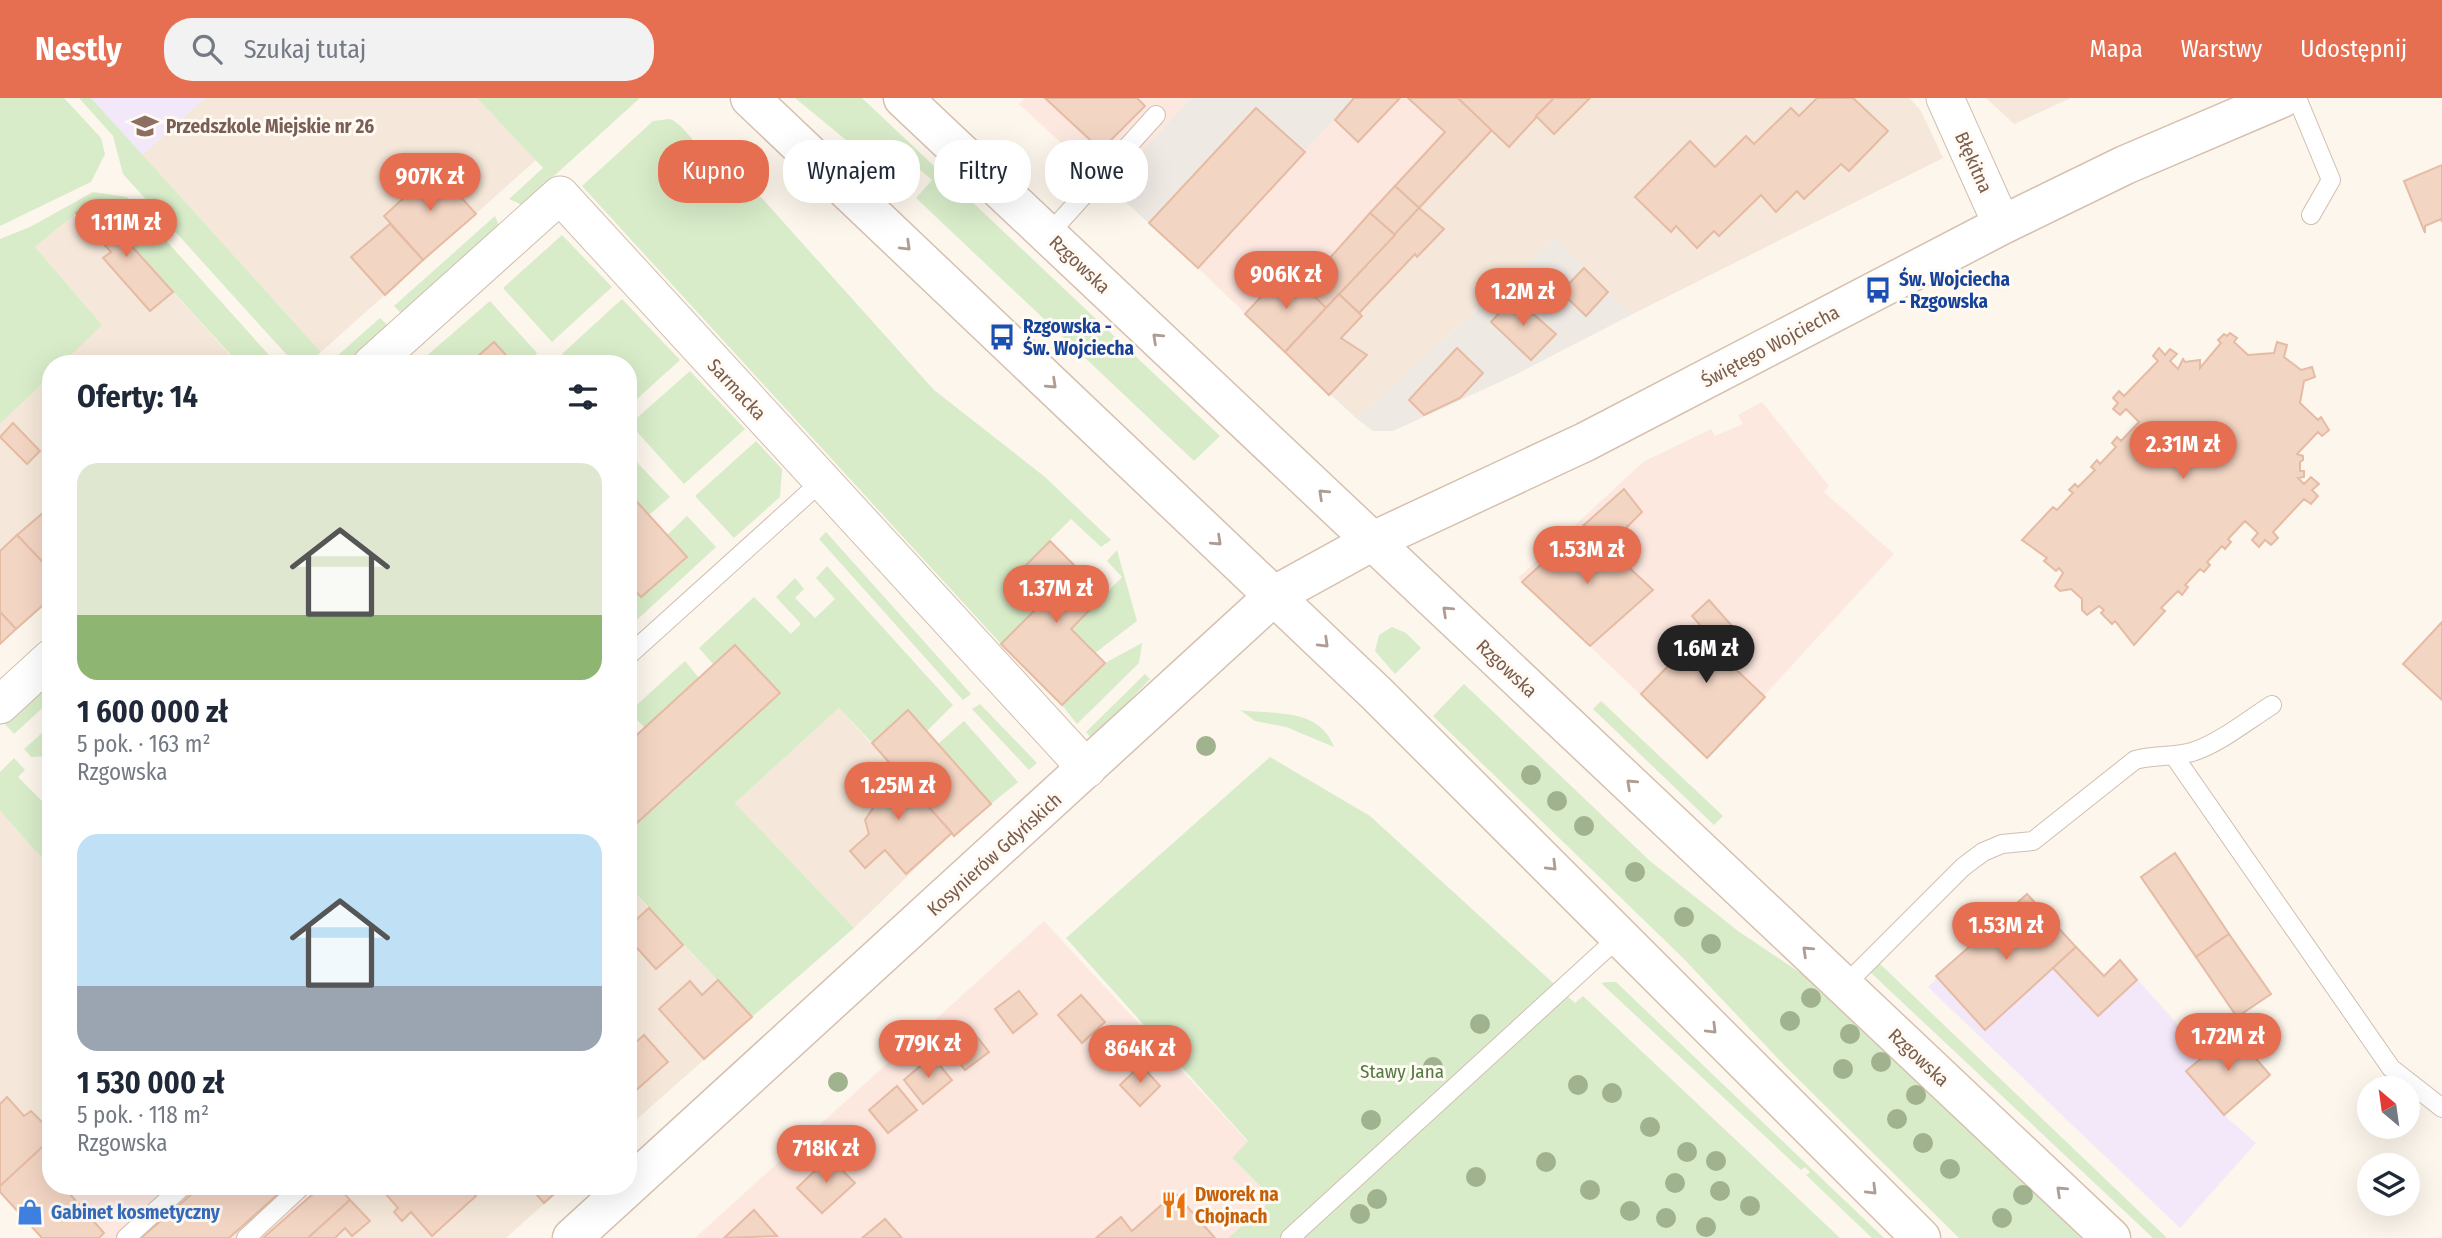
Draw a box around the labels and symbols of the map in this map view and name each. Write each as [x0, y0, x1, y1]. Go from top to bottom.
school or university icon: Przedszkole Miejskie nr 26 [130, 111, 160, 141]
place label: Przedszkole Miejskie nr 26 [166, 115, 374, 138]
street label: Błękitna [1950, 128, 1997, 196]
pin: 907K zł [365, 153, 495, 213]
pin: 1.11M zł [54, 200, 198, 259]
street label: Rzgowska [1044, 230, 1115, 298]
one-way arrow [898, 237, 911, 250]
pin: 906K zł [1221, 252, 1351, 311]
place label: Św. Wojciecha - Rzgowska [1899, 266, 2010, 313]
pin: 1.2M zł [1458, 268, 1588, 328]
bus stop icon: Św. Wojciecha - Rzgowska [1863, 275, 1893, 305]
street label: Świętego Wojciecha [1697, 300, 1843, 393]
place label: Rzgowska - Św. Wojciecha [1023, 315, 1134, 360]
bus stop icon: Rzgowska - Św. Wojciecha [987, 322, 1017, 352]
one-way arrow [1153, 333, 1166, 346]
street label: Sarmacka [703, 354, 771, 425]
one-way arrow [1044, 376, 1057, 389]
pin: 2.31M zł [2111, 422, 2255, 481]
one-way arrow [1318, 490, 1331, 502]
pin: 1.53M zł [1515, 526, 1659, 586]
one-way arrow [1209, 532, 1222, 545]
pin: 1.37M zł [984, 566, 1128, 625]
one-way arrow [1442, 607, 1455, 620]
pin: 1.6M zł [1641, 626, 1771, 685]
one-way arrow [1316, 634, 1329, 647]
street label: Rzgowska [1471, 634, 1542, 702]
pin: 1.25M zł [826, 762, 970, 822]
one-way arrow [1626, 780, 1639, 793]
street label: Kosynierów Gdyńskich [922, 788, 1066, 921]
one-way arrow [1544, 858, 1557, 871]
pin: 1.53M zł [1934, 902, 2078, 962]
one-way arrow [1802, 946, 1815, 959]
pin: 1.72M zł [2156, 1014, 2300, 1073]
pin: 779K zł [863, 1020, 993, 1080]
one-way arrow [1704, 1020, 1717, 1033]
street label: Rzgowska [1883, 1023, 1954, 1091]
pin: 864K zł [1075, 1026, 1205, 1085]
park label: Stawy Jana [1360, 1060, 1444, 1083]
north arrow [2357, 1076, 2420, 1139]
pin: 718K zł [761, 1126, 891, 1185]
one-way arrow [1864, 1182, 1877, 1195]
place label: Dworek na Chojnach [1195, 1183, 1279, 1228]
one-way arrow [2056, 1187, 2069, 1200]
restaurant icon: Dworek na Chojnach [1159, 1190, 1189, 1220]
shop icon: Gabinet kosmetyczny [15, 1197, 45, 1227]
place label: Gabinet kosmetyczny [51, 1201, 221, 1224]

